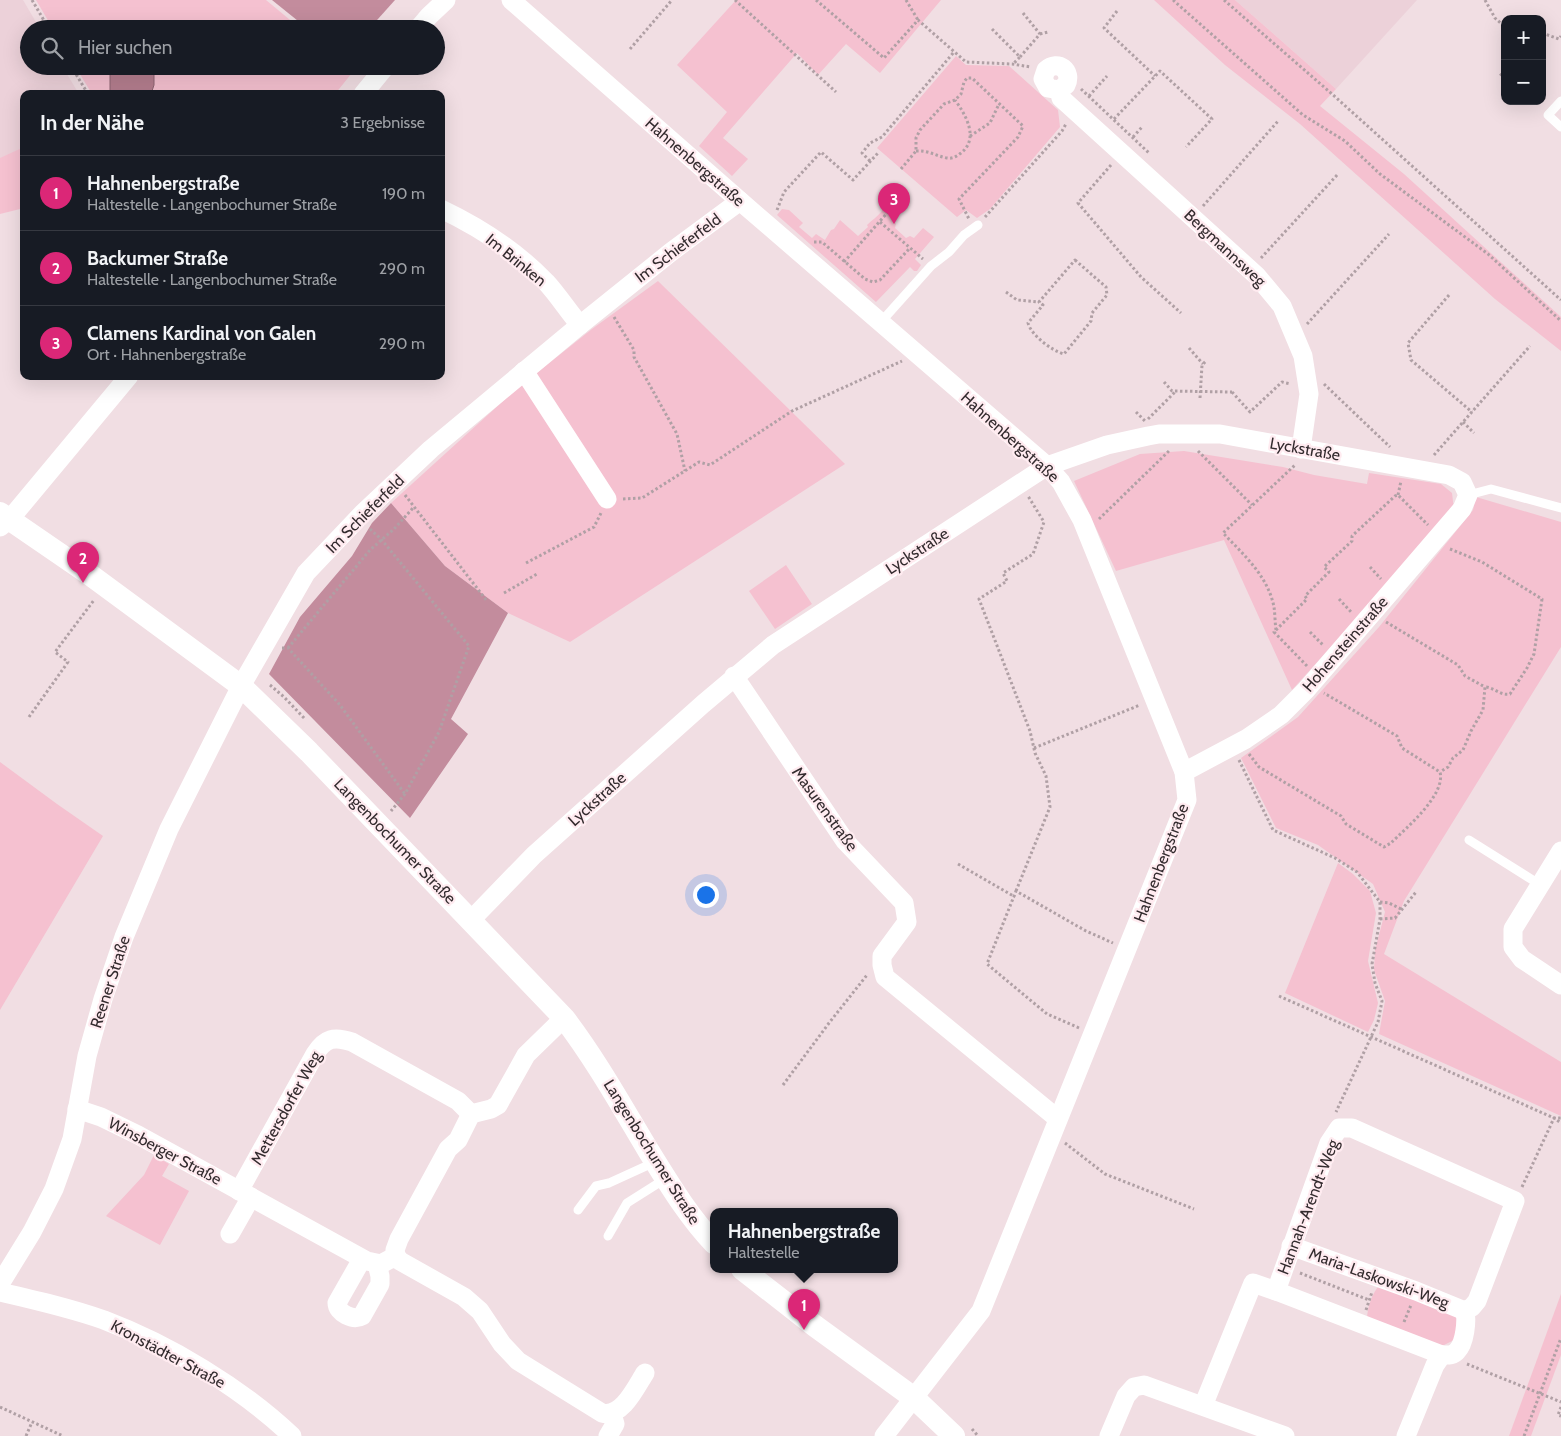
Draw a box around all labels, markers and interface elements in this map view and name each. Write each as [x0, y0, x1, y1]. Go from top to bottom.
map controls [1501, 15, 1546, 105]
button: + [1501, 15, 1546, 60]
search box [20, 20, 445, 75]
icon: search [38, 34, 66, 62]
text: Hier suchen [78, 36, 172, 59]
button: − [1501, 60, 1546, 105]
text: In der Nähe [40, 110, 144, 135]
text: 3 Ergebnisse [340, 113, 425, 132]
street label: Hahnenbergstraße [641, 114, 749, 210]
text: Hahnenbergstraße [87, 172, 240, 195]
pin: 3 [878, 183, 910, 224]
text: 1 [53, 184, 59, 203]
text: 190 m [382, 184, 425, 203]
text: Haltestelle · Langenbochumer Straße [87, 195, 337, 214]
street label: Bergmannsweg [1180, 205, 1270, 291]
street label: Im Schieferfeld [631, 210, 725, 286]
street label: Im Brinken [482, 230, 550, 290]
text: Backumer Straße [87, 247, 228, 270]
text: 2 [52, 259, 60, 278]
text: 290 m [379, 259, 425, 278]
text: Haltestelle · Langenbochumer Straße [87, 270, 337, 289]
text: Clamens Kardinal von Galen [87, 322, 316, 345]
text: 3 [52, 334, 60, 353]
text: 290 m [379, 334, 425, 353]
text: Ort · Hahnenbergstraße [87, 345, 246, 364]
street label: Hahnenbergstraße [957, 388, 1063, 486]
street label: Lyckstraße [1268, 433, 1342, 465]
street label: Im Schieferfeld [322, 471, 408, 557]
street label: Lyckstraße [882, 524, 952, 578]
pin: 2 [67, 542, 99, 583]
street label: Hohensteinstraße [1298, 592, 1392, 696]
street label: Masurenstraße [788, 763, 862, 855]
street label: Lyckstraße [564, 768, 630, 830]
street label: Langenbochumer Straße [330, 774, 460, 908]
street label: Hahnenbergstraße [1130, 801, 1192, 925]
your location [693, 882, 719, 908]
street label: Reener Straße [86, 933, 134, 1031]
street label: Mettersdorfer Weg [247, 1047, 326, 1168]
street label: Langenbochumer Straße [600, 1076, 704, 1228]
street label: Winsberger Straße [105, 1113, 225, 1189]
street label: Hannah-Arendt-Weg [1273, 1136, 1343, 1277]
popup [710, 1208, 898, 1273]
text: Hahnenbergstraße [728, 1220, 880, 1243]
text: Haltestelle [728, 1243, 800, 1262]
street label: Maria-Laskowski-Weg [1306, 1244, 1452, 1312]
pin: 1 [788, 1289, 820, 1330]
street label: Kronstädter Straße [108, 1316, 228, 1392]

